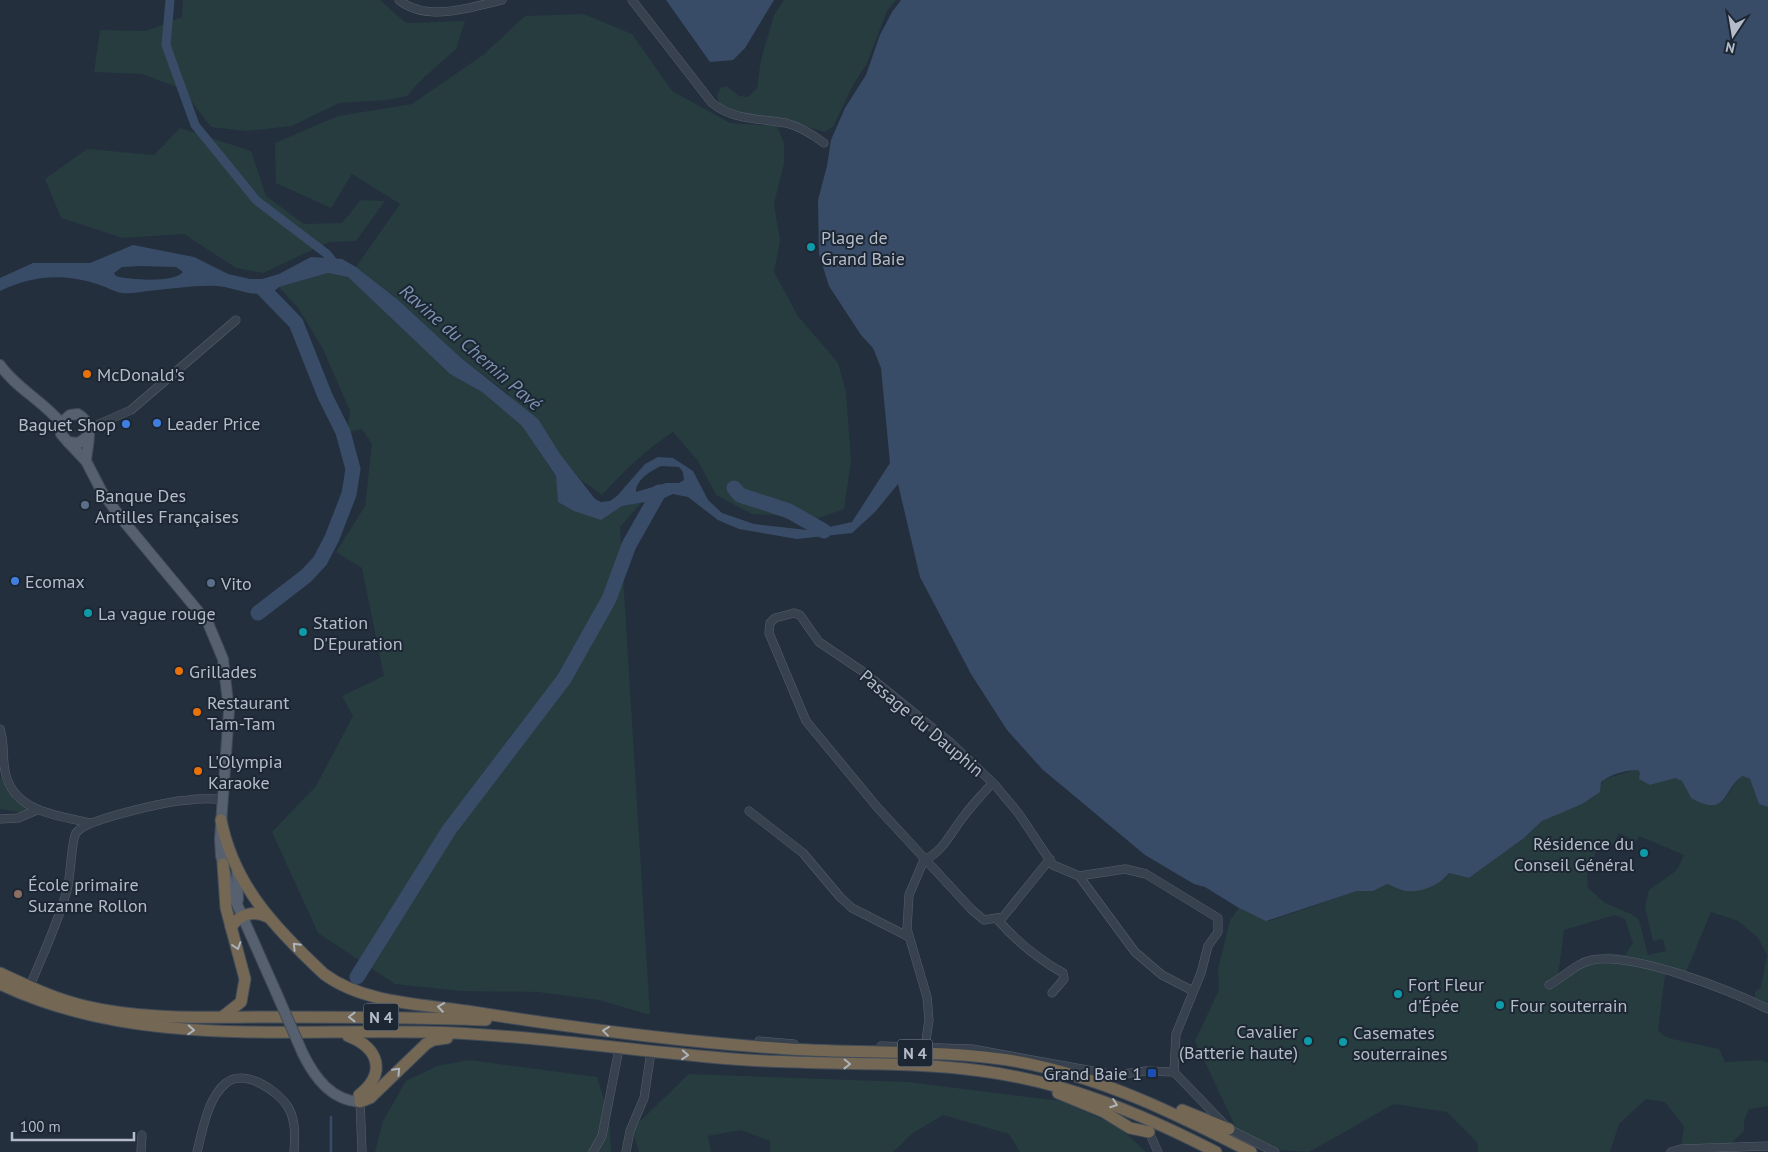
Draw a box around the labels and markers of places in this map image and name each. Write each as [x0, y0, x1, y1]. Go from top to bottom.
place label: Plage de Grand Baie [821, 226, 905, 270]
marker: Plage de Grand Baie [805, 241, 817, 253]
place label: McDonald's [97, 363, 185, 386]
marker: McDonald's [81, 368, 93, 380]
place label: Leader Price [167, 412, 260, 435]
place label: Baguet Shop [18, 413, 116, 436]
marker: Leader Price [151, 417, 163, 429]
marker: Baguet Shop [120, 418, 132, 430]
place label: Banque Des Antilles Françaises [95, 484, 239, 528]
marker: Banque Des Antilles Françaises [79, 499, 91, 511]
place label: Ecomax [25, 570, 85, 593]
place label: Vito [220, 572, 252, 595]
marker: Ecomax [9, 575, 21, 587]
marker: Vito [205, 577, 217, 589]
place label: La vague rouge [98, 602, 216, 625]
marker: La vague rouge [82, 607, 94, 619]
place label: Station D'Epuration [313, 611, 403, 655]
marker: Station D'Epuration [297, 626, 309, 638]
place label: Grillades [189, 660, 257, 683]
marker: Grillades [173, 665, 185, 677]
place label: Restaurant Tam-Tam [207, 691, 289, 735]
marker: Restaurant Tam-Tam [191, 706, 203, 718]
place label: L'Olympia Karaoke [208, 750, 282, 794]
marker: L'Olympia Karaoke [192, 765, 204, 777]
place label: Résidence du Conseil Général [1514, 832, 1635, 876]
marker: Résidence du Conseil Général [1638, 847, 1650, 859]
place label: École primaire Suzanne Rollon [28, 873, 147, 917]
marker: École primaire Suzanne Rollon [12, 888, 24, 900]
place label: Fort Fleur d'Épée [1408, 973, 1484, 1017]
marker: Fort Fleur d'Épée [1392, 988, 1404, 1000]
place label: Four souterrain [1510, 994, 1627, 1017]
marker: Four souterrain [1494, 999, 1506, 1011]
place label: Cavalier (Batterie haute) [1179, 1020, 1298, 1064]
place label: Casemates souterraines [1353, 1021, 1448, 1065]
marker: Cavalier (Batterie haute) [1302, 1035, 1314, 1047]
marker: Casemates souterraines [1337, 1036, 1349, 1048]
place label: Grand Baie 1 [1044, 1062, 1142, 1085]
marker: Grand Baie 1 [1146, 1067, 1158, 1079]

